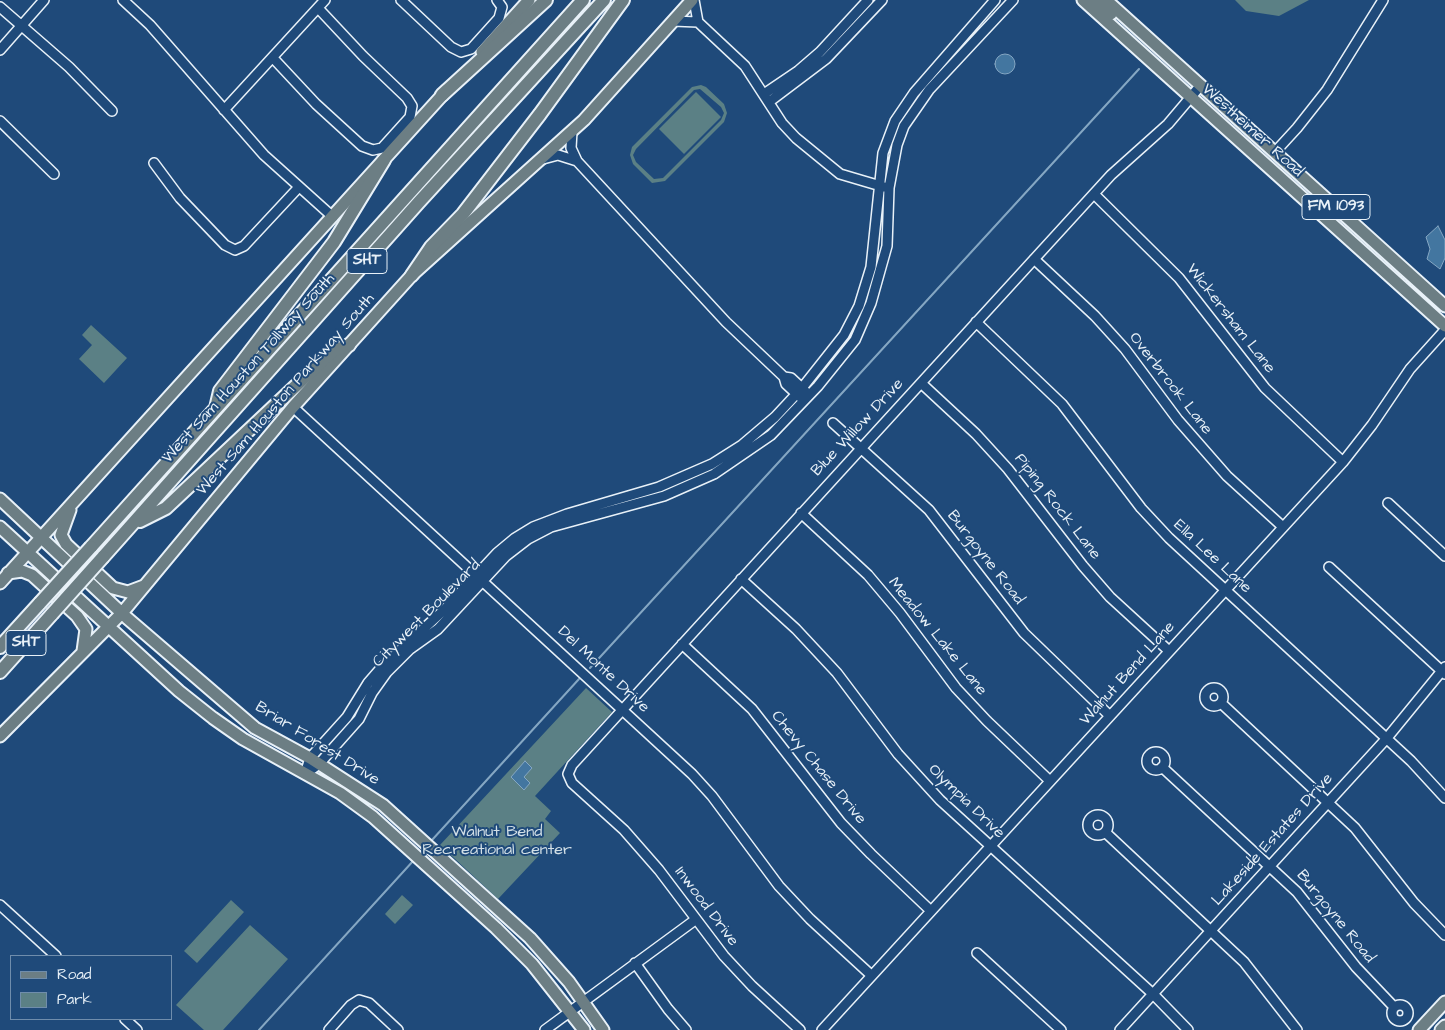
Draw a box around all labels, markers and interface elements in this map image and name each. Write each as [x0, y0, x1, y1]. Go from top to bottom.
street label: Westheimer Road [1197, 80, 1307, 182]
road number: FM 1093 [1302, 194, 1370, 220]
road number: SHT [347, 248, 387, 274]
street label: Wickersham Lane [1181, 260, 1279, 378]
street label: West Sam Houston Tollway South [159, 270, 339, 468]
street label: West Sam Houston Parkway South [193, 290, 379, 500]
street label: Overbrook Lane [1124, 329, 1216, 439]
street label: Blue Willow Drive [808, 375, 908, 481]
street label: Piping Rock Lane [1010, 450, 1104, 564]
street label: Burgoyne Road [942, 507, 1028, 609]
street label: Ella Lee Lane [1169, 516, 1255, 598]
street label: Citywest Boulevard [369, 556, 485, 672]
street label: Meadow Lake Lane [883, 574, 991, 700]
street label: Walnut Bend Lane [1076, 618, 1180, 730]
street label: Del Monte Drive [553, 623, 653, 717]
road number: SHT [6, 630, 46, 656]
street label: Briar Forest Drive [251, 698, 383, 790]
street label: Chevy Chase Drive [766, 707, 870, 829]
street label: Olympia Drive [924, 761, 1008, 843]
street label: Lakeside Estates Drive [1208, 770, 1338, 910]
park label: Walnut Bend Recreational center [422, 823, 572, 861]
street label: Inwood Drive [670, 863, 742, 951]
street label: Burgoyne Road [1292, 867, 1378, 967]
legend [10, 955, 172, 1020]
text: Road [57, 964, 91, 985]
text: Park [57, 989, 92, 1010]

